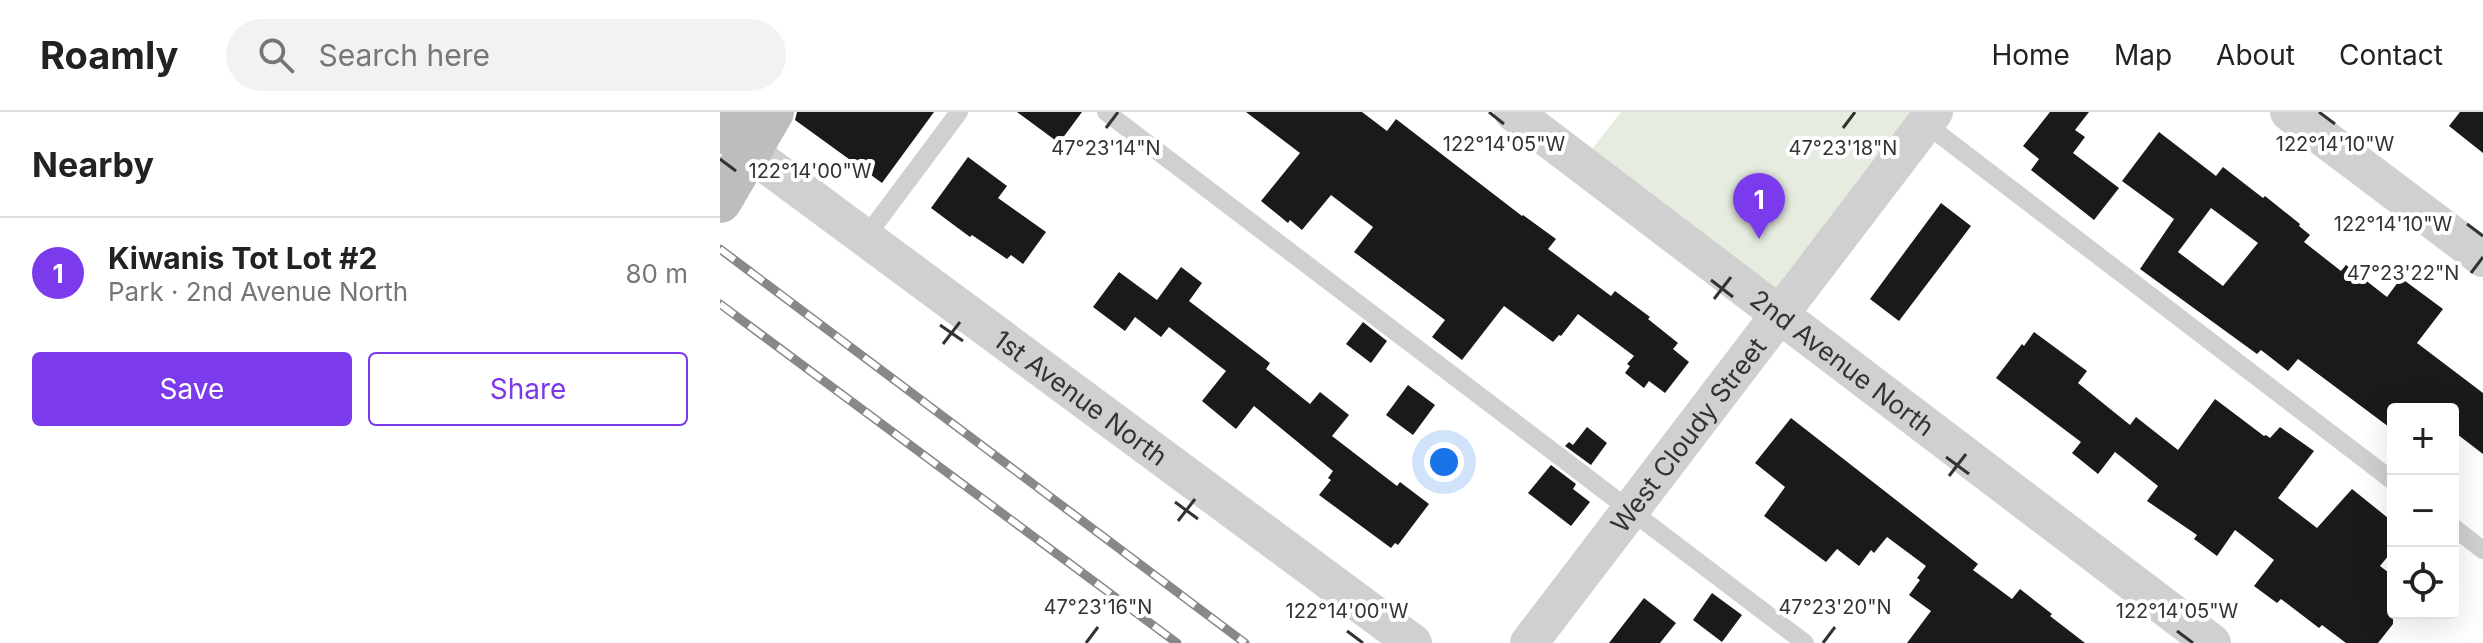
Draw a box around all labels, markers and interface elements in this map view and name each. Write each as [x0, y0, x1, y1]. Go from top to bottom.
search box [226, 19, 786, 91]
text: Roamly [40, 32, 178, 78]
icon: search [254, 33, 298, 77]
text: Search here [318, 37, 490, 73]
text: Home [1991, 38, 2070, 72]
text: Map [2114, 38, 2172, 72]
text: About [2216, 38, 2295, 72]
text: Contact [2339, 38, 2443, 72]
text: 122°14'05"W [1443, 132, 1566, 156]
text: 122°14'10"W [2276, 132, 2395, 156]
text: 47°23'14"N [1051, 136, 1161, 160]
text: 47°23'18"N [1789, 136, 1897, 160]
text: Nearby [32, 144, 154, 185]
text: 122°14'00"W [749, 159, 872, 183]
pin: 1 [1733, 173, 1785, 239]
text: 122°14'10"W [2334, 212, 2453, 236]
text: Kiwanis Tot Lot #2 [108, 240, 377, 276]
text: 1 [52, 258, 64, 289]
text: 80 m [625, 258, 688, 289]
text: 47°23'22"N [2347, 261, 2459, 285]
text: Park · 2nd Avenue North [108, 276, 408, 307]
street label: 2nd Avenue North [1745, 283, 1941, 442]
street label: 1st Avenue North [988, 323, 1174, 472]
street label: West Cloudy Street [1604, 331, 1772, 538]
button: Save [32, 352, 352, 426]
button: Share [368, 352, 688, 426]
map controls [2387, 403, 2459, 619]
button: + [2387, 403, 2459, 475]
your location [1424, 442, 1464, 482]
button: − [2387, 475, 2459, 547]
button: locate [2387, 547, 2459, 619]
text: 47°23'16"N [1044, 595, 1152, 619]
text: 47°23'20"N [1778, 595, 1892, 619]
text: 122°14'00"W [1286, 599, 1409, 623]
text: 122°14'05"W [2116, 599, 2239, 623]

